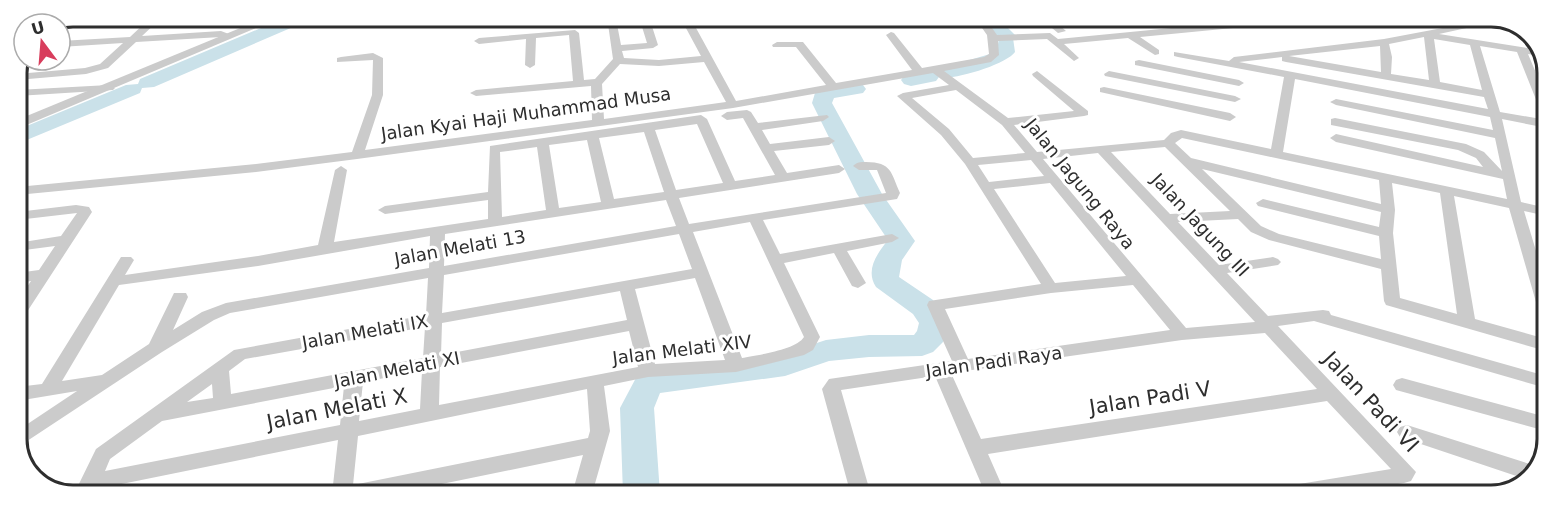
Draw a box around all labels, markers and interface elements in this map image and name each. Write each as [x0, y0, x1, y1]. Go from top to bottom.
north arrow [12, 12, 72, 72]
text: U [29, 17, 47, 39]
street label: Jalan Kyai Haji Muhammad Musa [379, 83, 672, 144]
street label: Jalan Jagung Raya [1021, 113, 1140, 253]
street label: Jalan Jagung III [1147, 168, 1253, 281]
street label: Jalan Melati 13 [392, 226, 527, 270]
street label: Jalan Melati IX [299, 310, 430, 353]
street label: Jalan Melati XIV [610, 330, 753, 369]
street label: Jalan Padi Raya [923, 342, 1064, 382]
street label: Jalan Padi VI [1317, 345, 1424, 457]
street label: Jalan Melati XI [331, 347, 462, 392]
street label: Jalan Padi V [1086, 376, 1213, 420]
street label: Jalan Melati X [263, 384, 409, 435]

